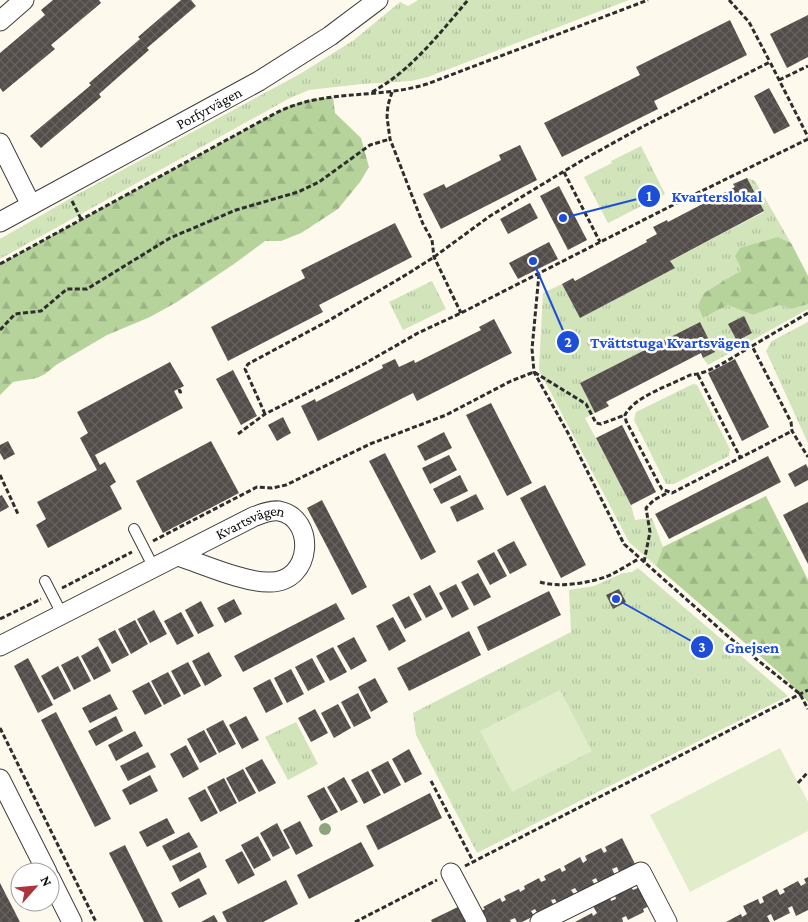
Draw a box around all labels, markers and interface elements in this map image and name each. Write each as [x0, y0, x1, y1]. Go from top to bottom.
street label: Porfyrvägen [173, 84, 245, 132]
callout: Kvarterslokal [636, 180, 772, 211]
text: 1 [646, 188, 652, 204]
text: Kvarterslokal [671, 188, 763, 205]
callout: Tvättstuga Kvartsvägen [555, 327, 760, 358]
text: 2 [564, 334, 572, 350]
text: Tvättstuga Kvartsvägen [590, 334, 750, 351]
street label: Kvartsvägen [213, 503, 287, 543]
callout: Gnejsen [689, 632, 789, 663]
text: 3 [698, 639, 706, 655]
text: Gnejsen [725, 639, 779, 657]
north arrow [10, 862, 60, 912]
text: N [37, 873, 56, 889]

